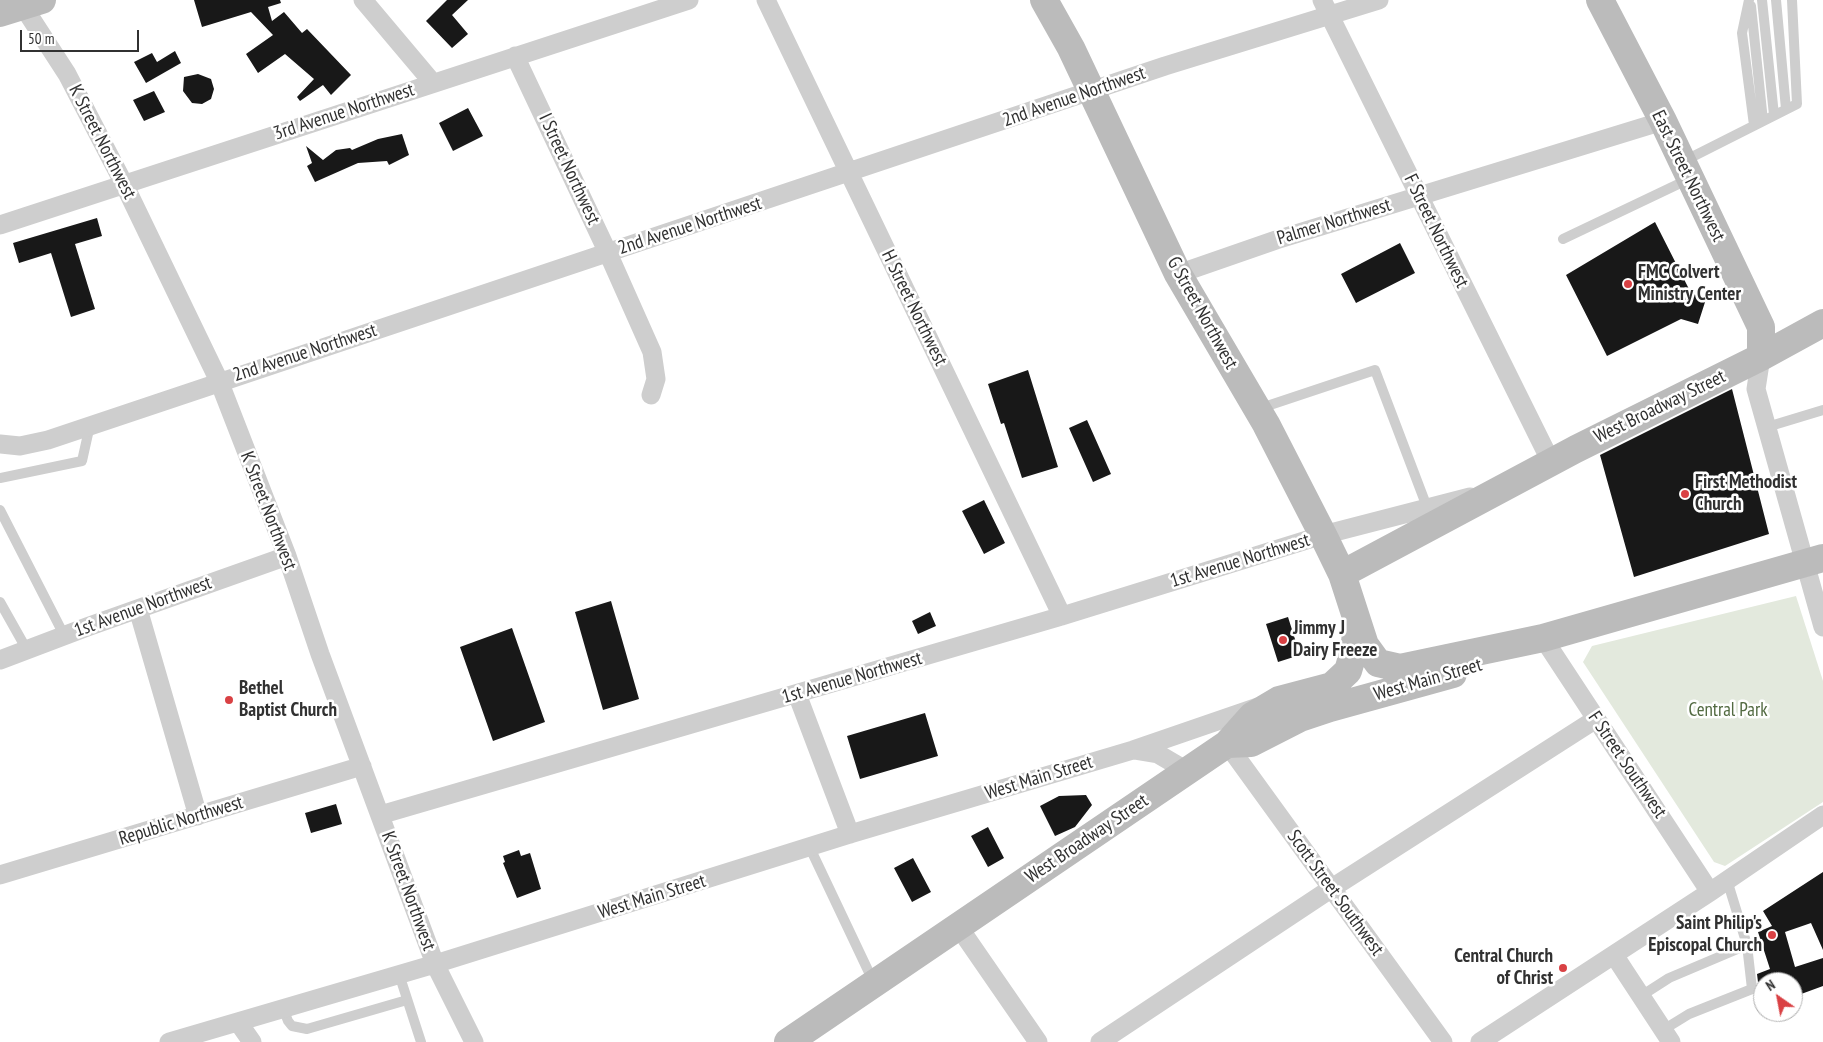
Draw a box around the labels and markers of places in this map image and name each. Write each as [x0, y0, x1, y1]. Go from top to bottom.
place label: FMC Colvert Ministry Center [1638, 262, 1741, 306]
marker: FMC Colvert Ministry Center [1622, 278, 1634, 290]
place label: First Methodist Church [1695, 472, 1797, 516]
marker: First Methodist Church [1679, 488, 1691, 500]
place label: Jimmy J Dairy Freeze [1293, 618, 1377, 662]
marker: Jimmy J Dairy Freeze [1277, 634, 1289, 646]
place label: Bethel Baptist Church [239, 678, 337, 722]
marker: Bethel Baptist Church [223, 694, 235, 706]
place label: Saint Philip's Episcopal Church [1648, 913, 1762, 957]
marker: Saint Philip's Episcopal Church [1766, 929, 1778, 941]
place label: Central Church of Christ [1454, 946, 1553, 990]
marker: Central Church of Christ [1557, 962, 1569, 974]

